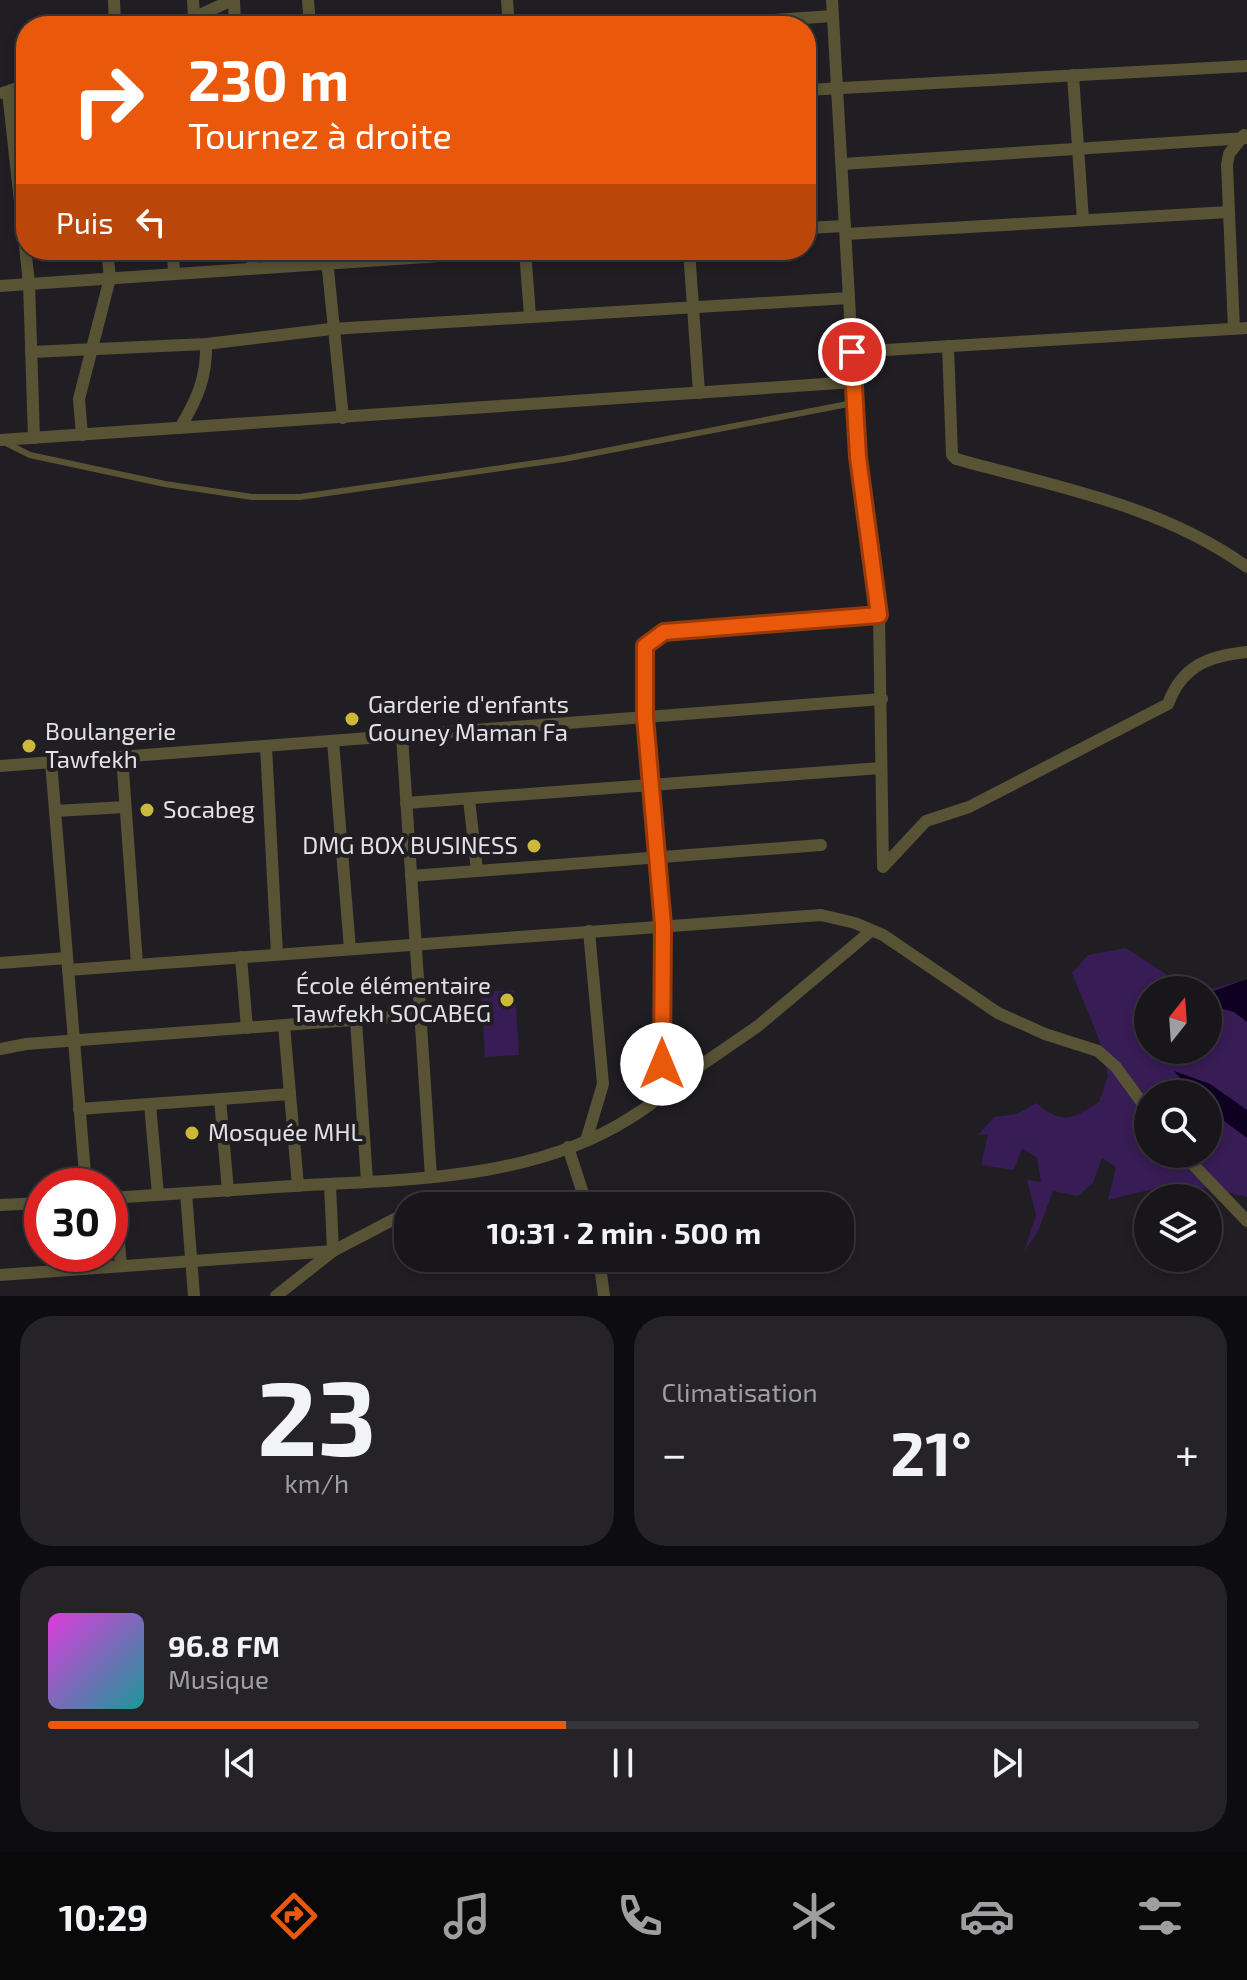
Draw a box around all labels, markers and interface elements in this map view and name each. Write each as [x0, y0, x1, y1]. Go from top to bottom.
text: 230 m [188, 45, 349, 112]
icon: right [56, 48, 160, 152]
text: Tournez à droite [188, 113, 452, 156]
icon: left [129, 200, 173, 244]
text: Puis [56, 204, 113, 240]
pin [818, 318, 886, 386]
icon: arrive [830, 330, 874, 374]
place label: Garderie d'enfants Gouney Maman Fa [368, 689, 569, 746]
marker: Garderie d'enfants Gouney Maman Fa [343, 710, 361, 728]
place label: Boulangerie Tawfekh [45, 716, 176, 773]
marker: Boulangerie Tawfekh [20, 737, 38, 755]
place label: Socabeg [163, 794, 255, 823]
marker: Socabeg [138, 801, 156, 819]
place label: DMG BOX BUSINESS [302, 830, 518, 859]
marker: DMG BOX BUSINESS [525, 837, 543, 855]
place label: École élémentaire Tawfekh SOCABEG [292, 970, 491, 1027]
north arrow [1134, 976, 1222, 1064]
map controls [1134, 976, 1222, 1272]
marker: École élémentaire Tawfekh SOCABEG [498, 991, 516, 1009]
position arrow [620, 1022, 704, 1106]
button: search [1134, 1080, 1222, 1168]
place label: Mosquée MHL [208, 1117, 363, 1146]
marker: Mosquée MHL [183, 1124, 201, 1142]
speed limit sign: 30 [24, 1168, 128, 1272]
button: layers [1134, 1184, 1222, 1272]
text: 10:31 · 2 min · 500 m [487, 1214, 761, 1250]
text: 23 [257, 1352, 376, 1477]
text: Climatisation [662, 1376, 818, 1407]
text: 21° [890, 1416, 972, 1488]
text: − [662, 1426, 687, 1479]
text: + [1175, 1426, 1199, 1479]
text: km/h [284, 1467, 349, 1498]
text: 96.8 FM [168, 1627, 280, 1663]
text: Musique [168, 1663, 269, 1694]
icon: previous [218, 1741, 262, 1785]
icon: pause [601, 1741, 645, 1785]
icon: next [985, 1741, 1029, 1785]
icon: directions [266, 1888, 322, 1944]
icon: music [439, 1888, 495, 1944]
icon: phone [612, 1888, 668, 1944]
icon: climate [786, 1888, 842, 1944]
icon: car [959, 1888, 1015, 1944]
icon: filters [1132, 1888, 1188, 1944]
text: 10:29 [59, 1895, 148, 1938]

